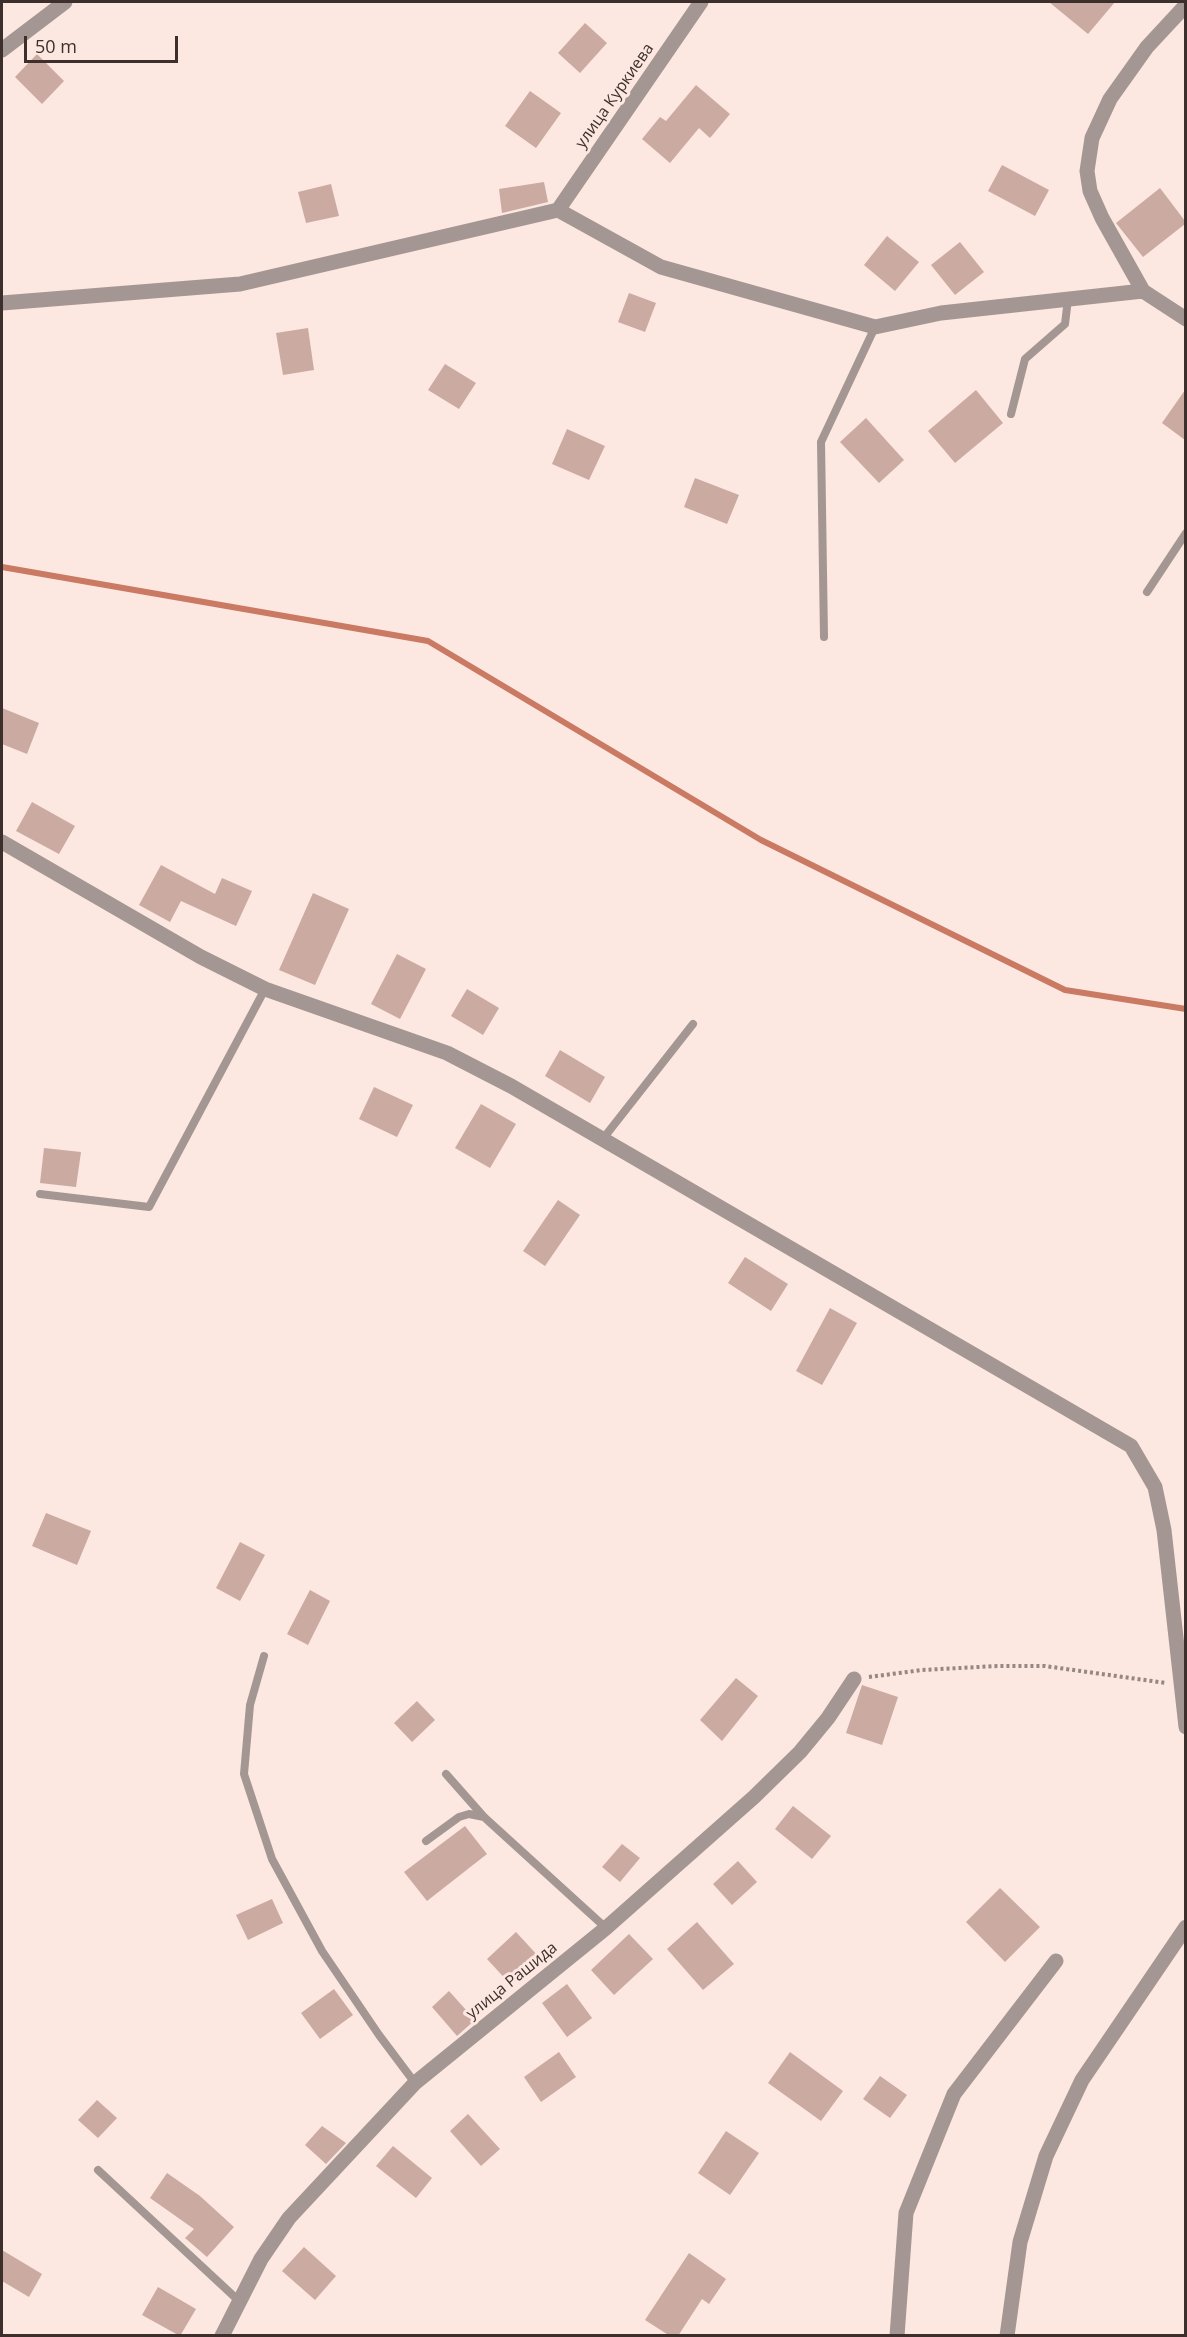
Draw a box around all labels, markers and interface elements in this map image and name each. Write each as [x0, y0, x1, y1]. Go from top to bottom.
scale bar [27, 24, 182, 62]
text: 50 m [35, 34, 77, 58]
street label: улица Куркиева [572, 40, 658, 152]
street label: улица Рашида [463, 1938, 561, 2024]

